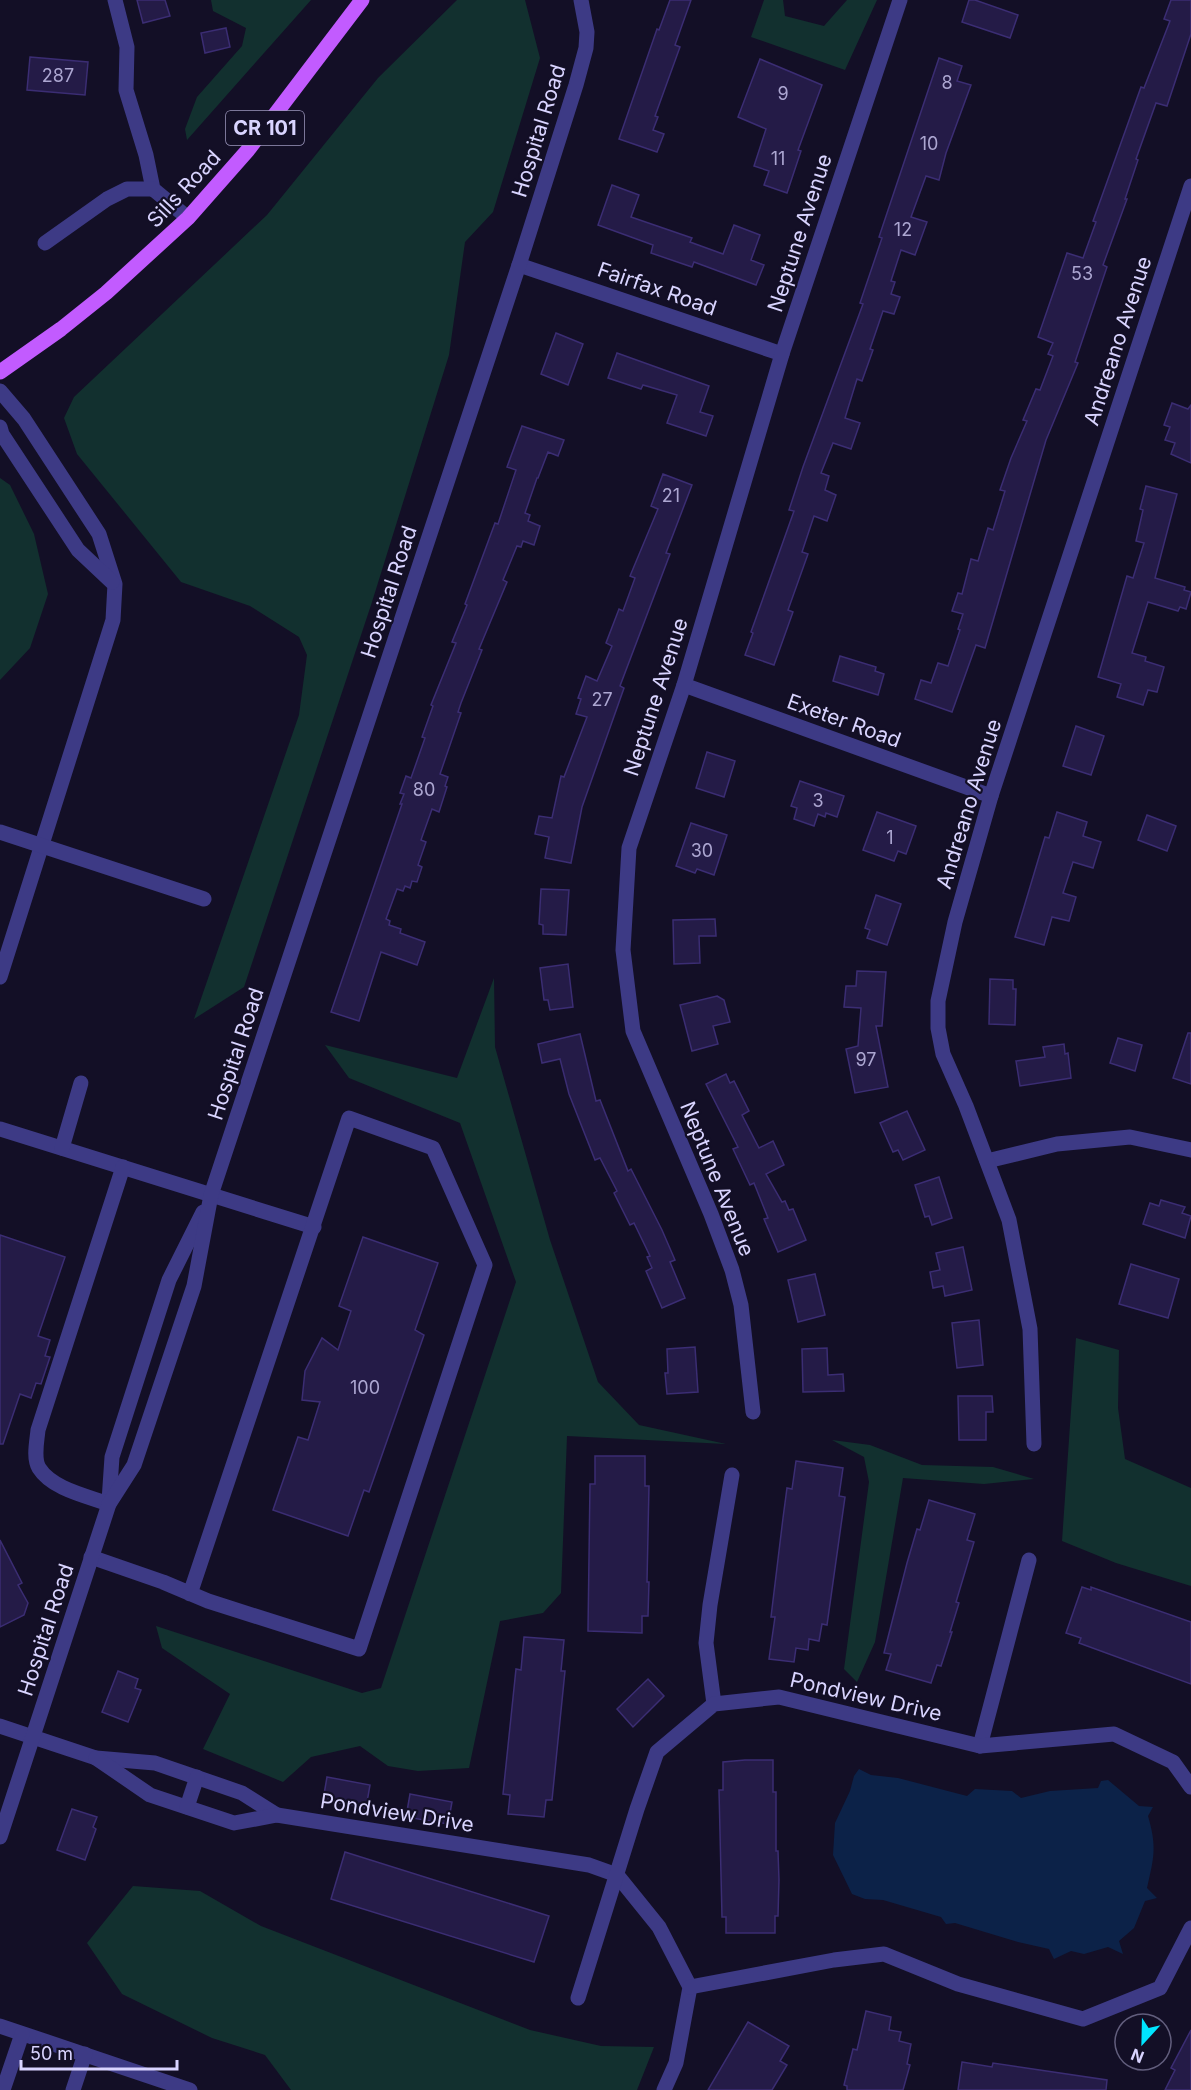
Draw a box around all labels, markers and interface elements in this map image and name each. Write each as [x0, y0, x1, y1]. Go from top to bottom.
street label: Hospital Road [506, 61, 571, 200]
house number: 287 [42, 65, 74, 86]
house number: 8 [941, 72, 953, 93]
house number: 9 [777, 83, 789, 104]
road number: CR 101 [226, 111, 304, 145]
house number: 10 [920, 133, 938, 154]
street label: Sills Road [142, 145, 226, 232]
house number: 11 [771, 148, 785, 169]
street label: Neptune Avenue [762, 151, 837, 315]
house number: 12 [894, 219, 912, 240]
street label: Andreano Avenue [1078, 253, 1157, 429]
street label: Fairfax Road [594, 256, 720, 321]
house number: 53 [1071, 263, 1093, 284]
house number: 21 [662, 485, 680, 506]
street label: Hospital Road [355, 523, 422, 661]
street label: Neptune Avenue [618, 615, 693, 779]
street label: Exeter Road [784, 688, 904, 753]
house number: 27 [591, 689, 613, 710]
street label: Andreano Avenue [931, 716, 1006, 892]
house number: 80 [413, 779, 435, 800]
house number: 3 [812, 790, 824, 811]
house number: 1 [886, 827, 894, 848]
house number: 30 [691, 840, 713, 861]
street label: Hospital Road [202, 985, 269, 1123]
house number: 97 [856, 1049, 877, 1070]
street label: Neptune Avenue [675, 1098, 760, 1260]
house number: 100 [350, 1377, 380, 1398]
street label: Hospital Road [12, 1561, 79, 1699]
street label: Pondview Drive [788, 1667, 945, 1726]
street label: Pondview Drive [318, 1788, 476, 1837]
north arrow [1113, 2012, 1173, 2072]
scale bar [21, 2033, 177, 2071]
text: 50 m [30, 2043, 73, 2064]
text: N [1128, 2044, 1147, 2067]

